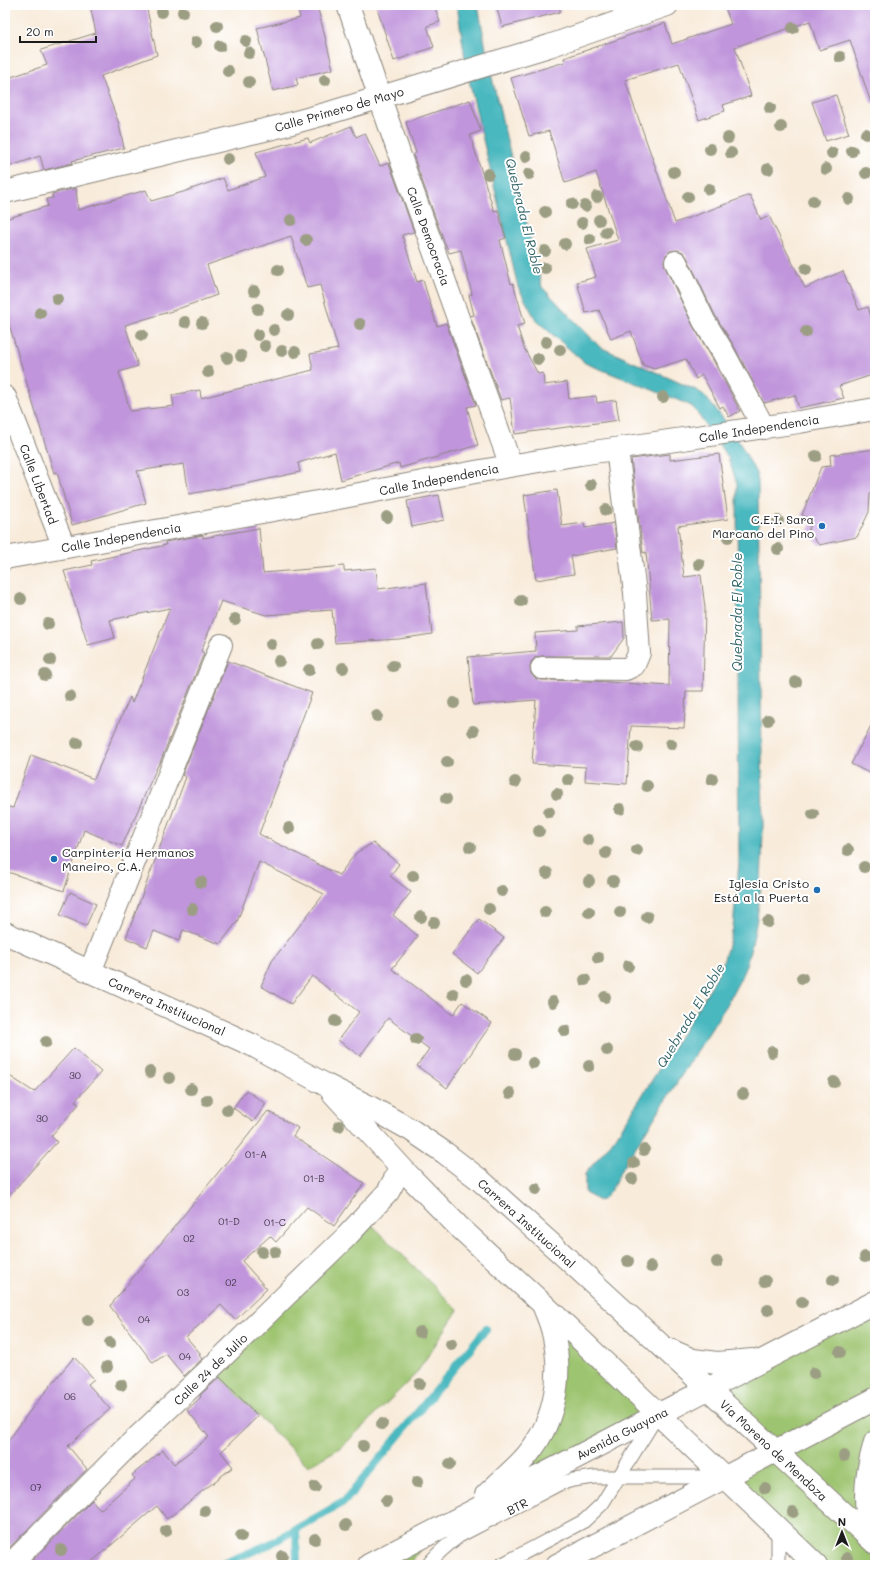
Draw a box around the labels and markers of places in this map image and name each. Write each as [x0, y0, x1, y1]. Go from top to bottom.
place label: C.E.I. Sara Marcano del Pino [712, 511, 814, 541]
marker: C.E.I. Sara Marcano del Pino [817, 521, 827, 531]
place label: Carpintería Hermanos Maneiro, C.A. [62, 844, 194, 874]
marker: Carpintería Hermanos Maneiro, C.A. [49, 854, 59, 864]
place label: Iglesia Cristo Está a la Puerta [714, 875, 809, 905]
marker: Iglesia Cristo Está a la Puerta [812, 885, 822, 895]

